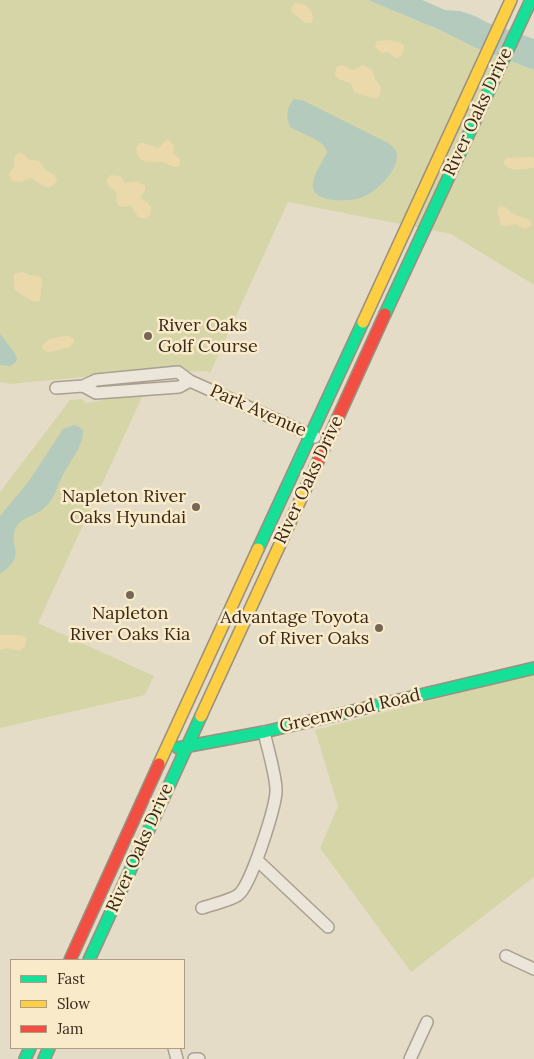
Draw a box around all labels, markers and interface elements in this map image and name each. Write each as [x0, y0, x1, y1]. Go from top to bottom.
street label: River Oaks Drive [439, 44, 517, 180]
place label: River Oaks Golf Course [158, 315, 258, 358]
marker: River Oaks Golf Course [142, 330, 154, 342]
street label: Park Avenue [206, 380, 310, 442]
street label: River Oaks Drive [270, 412, 348, 548]
place label: Napleton River Oaks Hyundai [62, 486, 186, 528]
marker: Napleton River Oaks Hyundai [190, 501, 202, 513]
marker: Napleton River Oaks Kia [124, 589, 136, 601]
place label: Napleton River Oaks Kia [70, 603, 190, 646]
place label: Advantage Toyota of River Oaks [220, 607, 369, 650]
marker: Advantage Toyota of River Oaks [373, 622, 385, 634]
street label: Greenwood Road [277, 684, 423, 738]
street label: River Oaks Drive [102, 780, 178, 916]
legend [10, 959, 185, 1049]
text: Fast [57, 969, 85, 988]
text: Slow [57, 994, 90, 1013]
text: Jam [57, 1019, 84, 1038]

